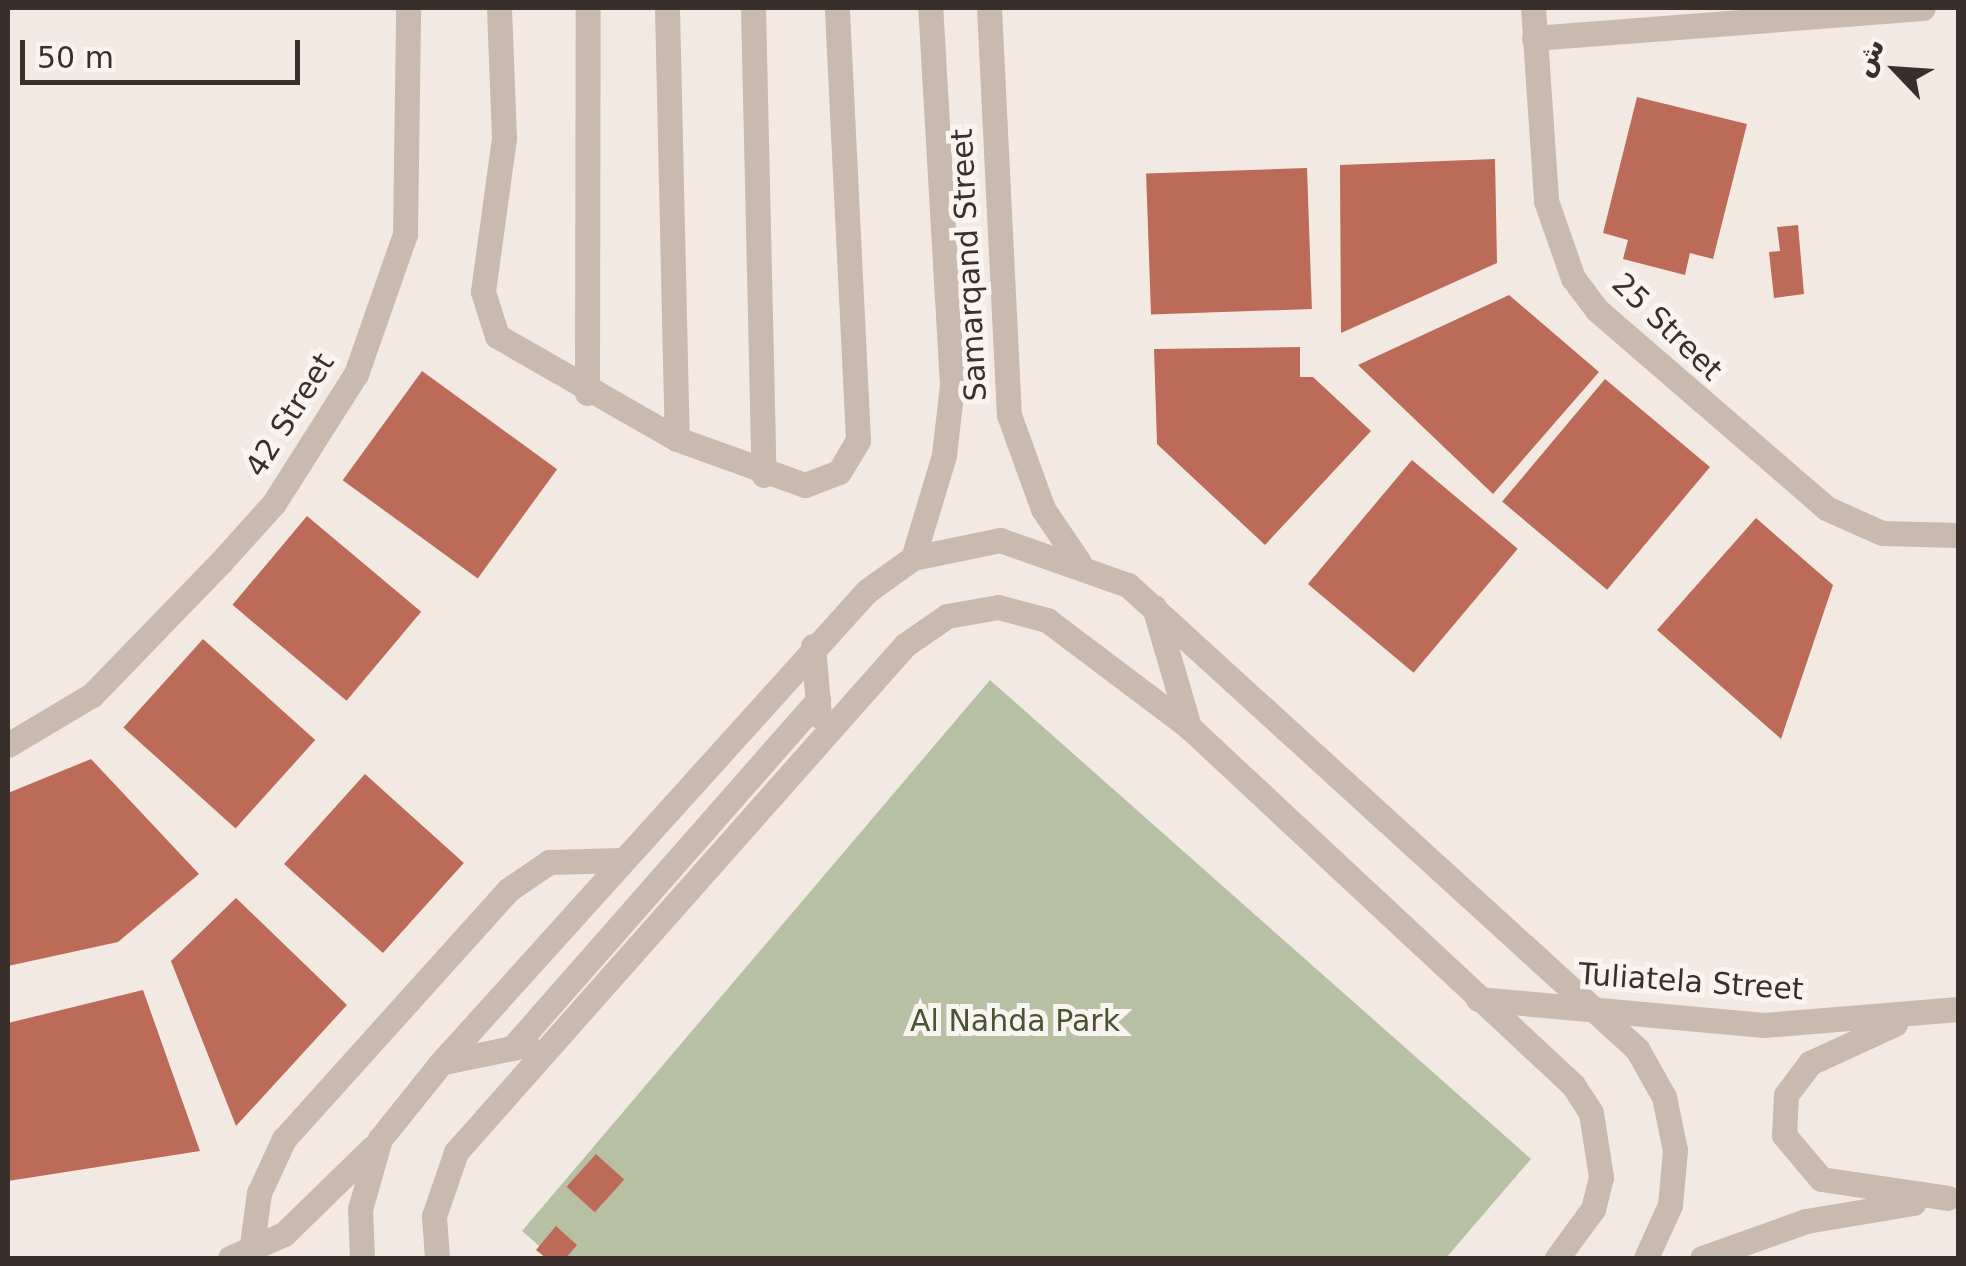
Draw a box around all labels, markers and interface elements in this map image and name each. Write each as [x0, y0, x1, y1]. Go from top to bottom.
scale bar [25, 20, 305, 82]
north arrow [1846, 20, 1946, 120]
text: ش [1845, 33, 1891, 82]
text: 50 m [37, 40, 114, 75]
street label: Samarqand Street [944, 128, 994, 402]
street label: 25 Street [1605, 266, 1729, 388]
street label: 42 Street [238, 347, 342, 483]
street label: Tuliatela Street [1577, 956, 1805, 1008]
park label: Al Nahda Park [910, 1003, 1120, 1039]

